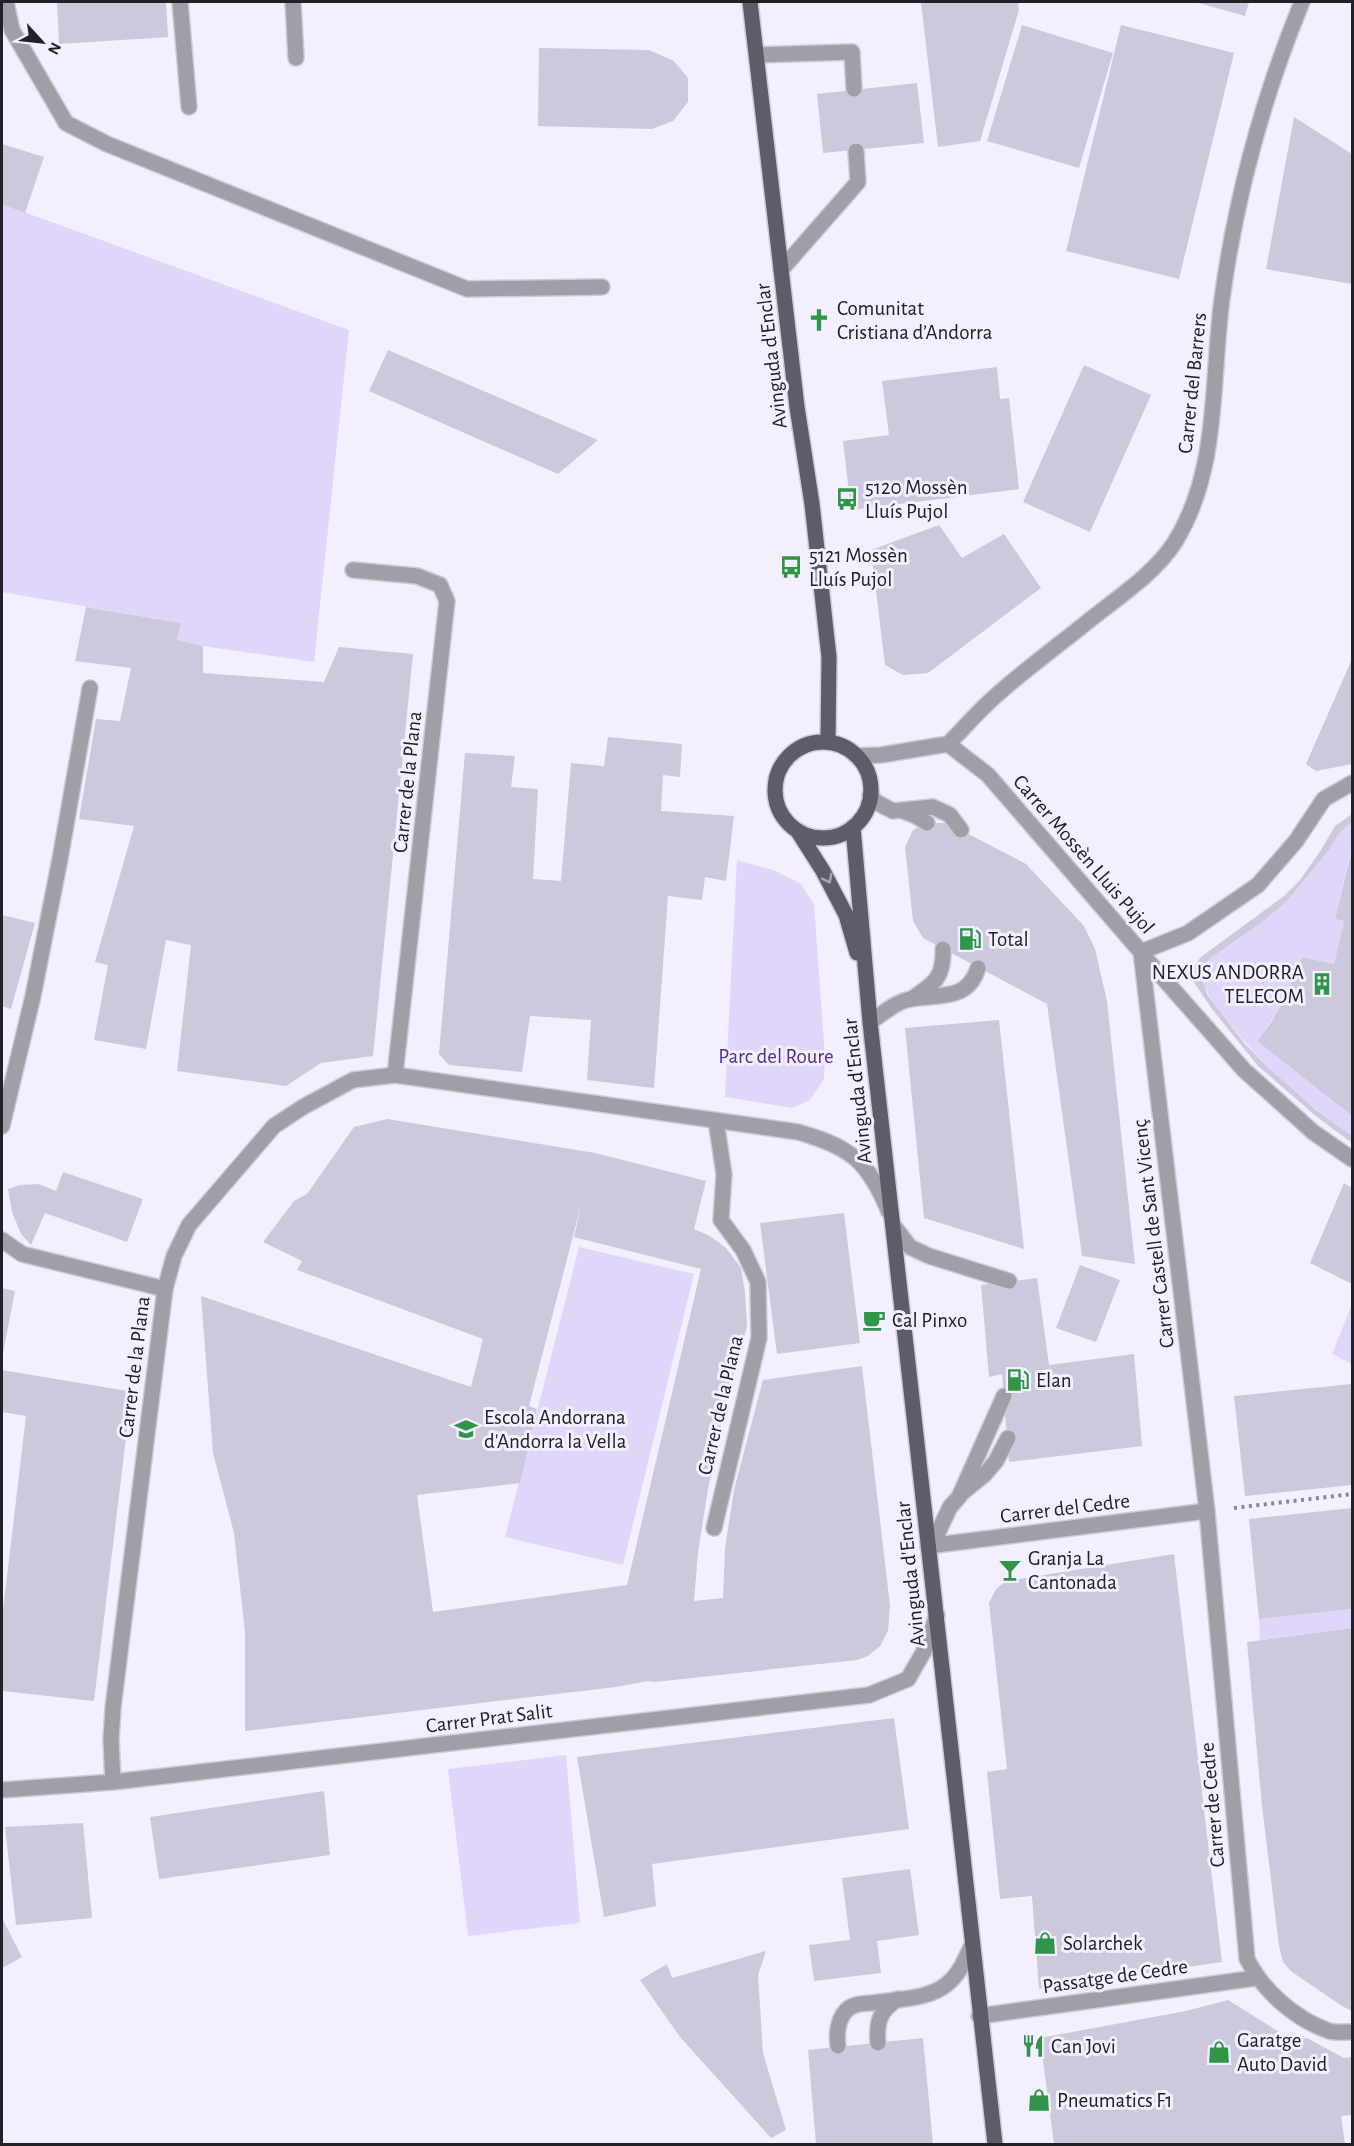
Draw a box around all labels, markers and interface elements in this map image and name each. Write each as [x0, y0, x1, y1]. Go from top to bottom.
north arrow [12, 12, 72, 72]
text: N [45, 40, 64, 57]
street label: Avinguda d'Enclar [752, 282, 791, 430]
place label: Comunitat Cristiana d’Andorra [837, 298, 993, 343]
church icon: Comunitat Cristiana d’Andorra [806, 307, 832, 333]
street label: Carrer del Barrers [1175, 312, 1210, 455]
place label: 5120 Mossèn Lluís Pujol [865, 477, 968, 522]
bus stop icon: 5120 Mossèn Lluís Pujol [834, 486, 860, 512]
place label: 5121 Mossèn Lluís Pujol [809, 545, 908, 590]
bus stop icon: 5121 Mossèn Lluís Pujol [778, 554, 804, 580]
street label: Carrer de la Plana [390, 710, 425, 854]
street label: Carrer Mossèn Lluis Pujol [1009, 771, 1158, 938]
one-way arrow [820, 873, 832, 884]
fuel station icon: Total [957, 926, 983, 952]
place label: Total [988, 929, 1029, 950]
place label: NEXUS ANDORRA TELECOM [1152, 962, 1304, 1007]
building icon: NEXUS ANDORRA TELECOM [1309, 971, 1335, 997]
street label: Avinguda d'Enclar [839, 1017, 876, 1165]
park label: Parc del Roure [718, 1046, 834, 1067]
street label: Carrer Castell de Sant Vicenç [1129, 1119, 1178, 1349]
street label: Carrer de la Plana [115, 1295, 154, 1439]
cafe icon: Cal Pinxo [861, 1307, 887, 1333]
place label: Cal Pinxo [892, 1310, 967, 1331]
street label: Carrer de la Plana [694, 1333, 747, 1477]
fuel station icon: Elan [1005, 1367, 1031, 1393]
place label: Elan [1036, 1370, 1072, 1391]
place label: Escola Andorrana d'Andorra la Vella [484, 1407, 627, 1452]
school or university icon: Escola Andorrana d'Andorra la Vella [453, 1416, 479, 1442]
street label: Carrer del Cedre [999, 1490, 1131, 1527]
street label: Avinguda d'Enclar [892, 1500, 929, 1648]
place label: Granja La Cantonada [1028, 1548, 1117, 1593]
bar icon: Granja La Cantonada [997, 1557, 1023, 1583]
street label: Carrer Prat Salit [425, 1700, 554, 1737]
street label: Carrer de Cedre [1197, 1742, 1228, 1868]
shop icon: Solarchek [1032, 1930, 1058, 1956]
place label: Solarchek [1063, 1933, 1143, 1954]
street label: Passatge de Cedre [1041, 1956, 1189, 1997]
place label: Garatge Auto David [1237, 2030, 1328, 2075]
restaurant icon: Can Jovi [1020, 2033, 1046, 2059]
place label: Can Jovi [1051, 2036, 1116, 2057]
shop icon: Garatge Auto David [1206, 2039, 1232, 2065]
shop icon: Pneumatics F1 [1026, 2087, 1052, 2113]
place label: Pneumatics F1 [1057, 2090, 1173, 2111]

